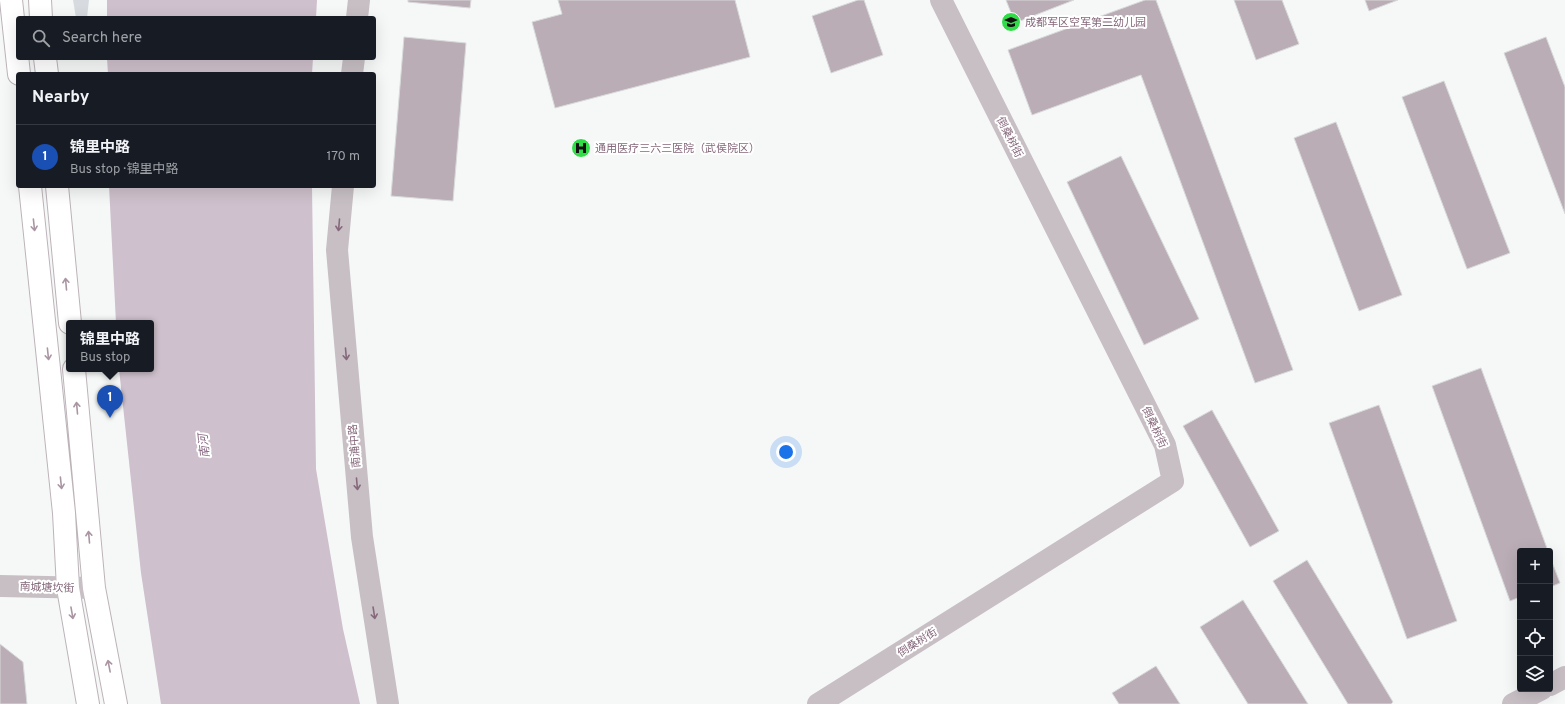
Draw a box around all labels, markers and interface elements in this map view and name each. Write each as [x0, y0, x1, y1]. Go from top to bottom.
school or university icon: 成都军区空军第二幼儿园 [1000, 11, 1022, 33]
search box [16, 16, 376, 60]
place label: 成都军区空军第二幼儿园 [1025, 16, 1146, 30]
icon: search [30, 27, 52, 49]
text: Search here [62, 29, 142, 48]
text: Nearby [32, 87, 89, 109]
street label: 倒桑树街 [992, 114, 1025, 160]
hospital icon: 通用医疗三六三医院（武侯院区） [570, 137, 592, 159]
text: 锦里中路 [70, 139, 130, 158]
place label: 通用医疗三六三医院（武侯院区） [595, 142, 760, 156]
text: 1 [42, 149, 48, 165]
text: 170 m [326, 149, 360, 165]
text: Bus stop · 锦里中路 [70, 162, 178, 178]
one-way arrow [31, 218, 38, 231]
one-way arrow [336, 218, 343, 231]
one-way arrow [62, 278, 70, 291]
popup [66, 320, 154, 372]
text: 锦里中路 [80, 331, 140, 350]
one-way arrow [44, 347, 51, 360]
one-way arrow [342, 347, 350, 360]
text: Bus stop [80, 350, 130, 366]
pin: 1 [97, 385, 123, 418]
one-way arrow [74, 402, 81, 415]
street label: 倒桑树街 [1138, 404, 1170, 450]
street label: 南浦中路 [346, 423, 364, 468]
water label: 南河 [196, 431, 214, 459]
your location [776, 442, 796, 462]
one-way arrow [57, 476, 64, 489]
one-way arrow [353, 477, 361, 490]
one-way arrow [86, 531, 93, 544]
map controls [1517, 548, 1553, 692]
button: + [1517, 548, 1553, 584]
street label: 南城塘坎街 [19, 580, 75, 596]
button: − [1517, 584, 1553, 620]
one-way arrow [68, 606, 76, 619]
one-way arrow [370, 606, 378, 619]
button: locate [1517, 620, 1553, 656]
street label: 倒桑树街 [894, 625, 940, 661]
button: layers [1517, 656, 1553, 692]
one-way arrow [105, 660, 113, 673]

